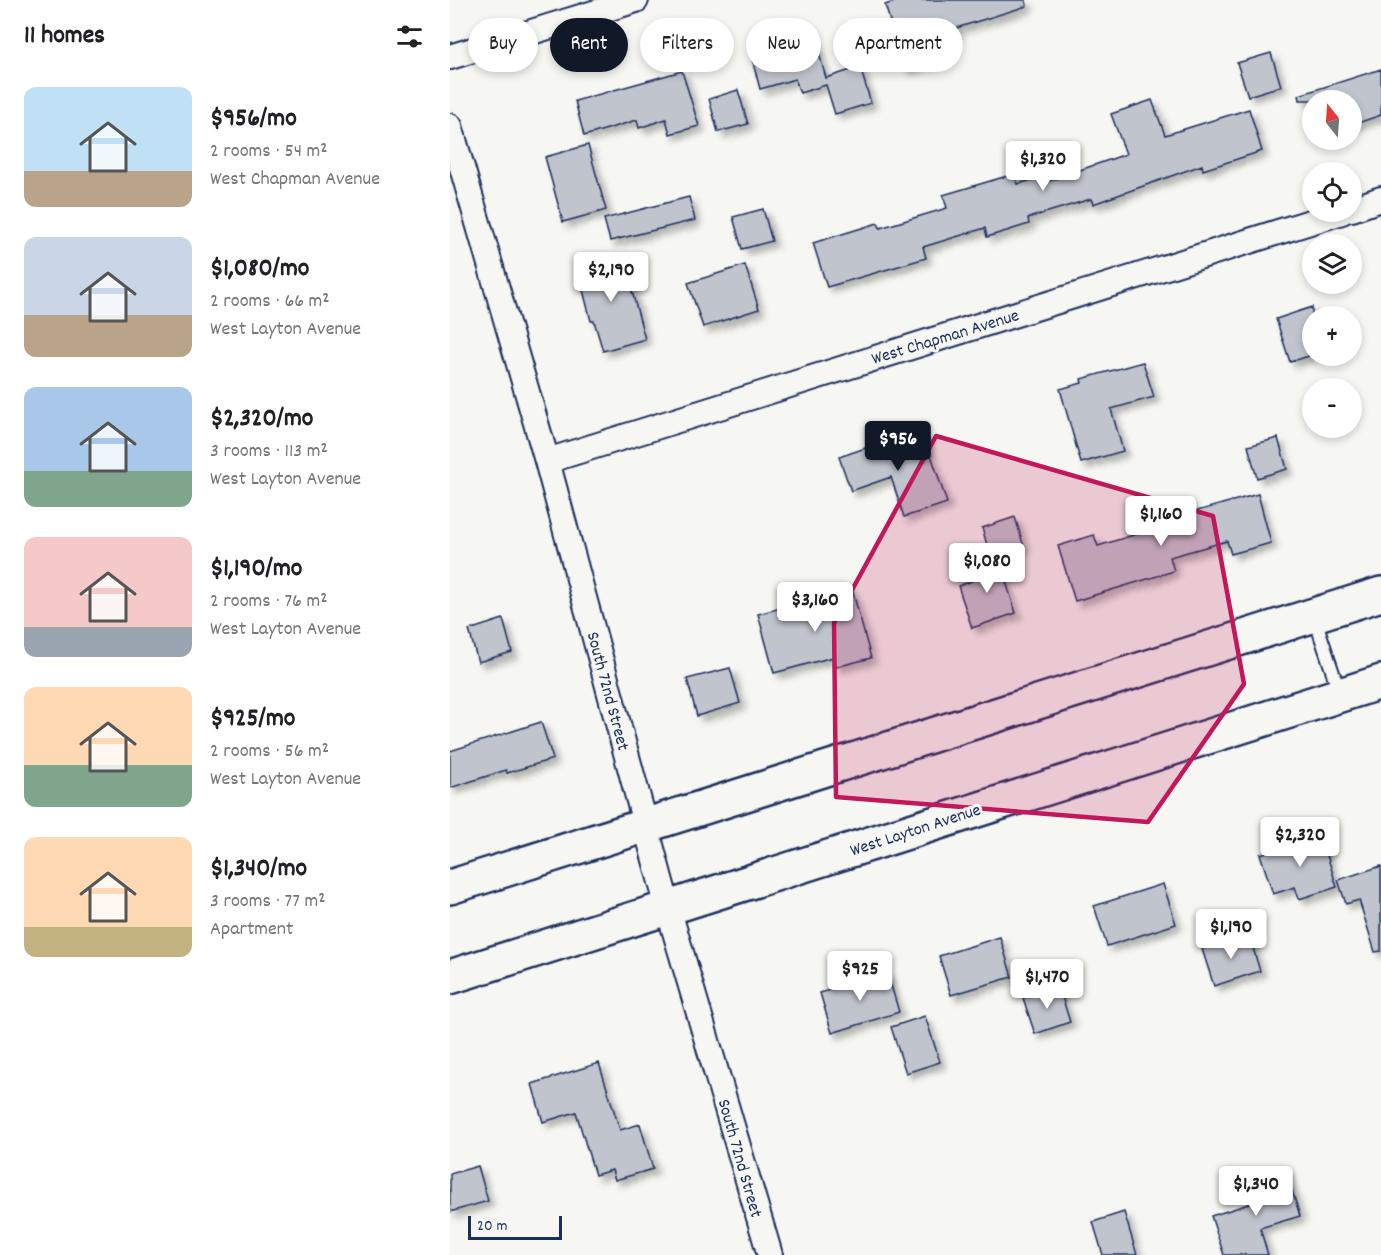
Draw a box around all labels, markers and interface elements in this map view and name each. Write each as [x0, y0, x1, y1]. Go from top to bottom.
text: 11 homes [24, 18, 105, 55]
chip: Buy [468, 18, 538, 72]
chip: Rent [550, 18, 628, 72]
chip: Filters [640, 18, 734, 72]
chip: New [746, 18, 821, 72]
chip: Apartment [833, 18, 963, 72]
icon: filters [393, 20, 426, 53]
north arrow [1302, 90, 1362, 150]
map controls [1302, 90, 1362, 438]
text: $956/mo [210, 101, 297, 138]
icon: home [72, 111, 144, 183]
text: 2 rooms · 54 m² [210, 138, 328, 166]
pin: $1,320 [994, 141, 1092, 192]
text: $1,320 [1020, 146, 1066, 174]
button: locate [1302, 162, 1362, 222]
text: West Chapman Avenue [210, 166, 380, 194]
button: layers [1302, 234, 1362, 294]
text: $1,080/mo [210, 251, 309, 288]
pin: $2,190 [562, 252, 660, 303]
text: $2,190 [587, 257, 635, 285]
icon: home [72, 261, 144, 333]
text: 2 rooms · 66 m² [210, 288, 330, 316]
street label: West Chapman Avenue [869, 304, 1023, 373]
button: + [1302, 306, 1362, 366]
text: West Layton Avenue [210, 316, 361, 344]
button: − [1302, 378, 1362, 438]
text: $2,320/mo [210, 401, 313, 438]
icon: home [72, 411, 144, 483]
pin: $956 [862, 421, 934, 472]
text: $956 [879, 426, 917, 454]
text: 3 rooms · 113 m² [210, 438, 328, 466]
text: West Layton Avenue [210, 466, 361, 494]
pin: $1,160 [1112, 496, 1210, 547]
text: $1,160 [1139, 501, 1183, 529]
pin: $1,080 [938, 543, 1036, 594]
text: $1,080 [963, 548, 1011, 576]
text: $1,190/mo [210, 551, 302, 588]
icon: home [72, 561, 144, 633]
pin: $3,160 [766, 582, 864, 633]
text: $3,160 [791, 587, 839, 615]
text: 2 rooms · 76 m² [210, 588, 328, 616]
text: West Layton Avenue [210, 616, 361, 644]
street label: South 72nd Street [579, 629, 635, 754]
text: $925/mo [210, 701, 295, 738]
icon: home [72, 711, 144, 783]
text: 2 rooms · 56 m² [210, 738, 329, 766]
text: West Layton Avenue [210, 766, 361, 794]
street label: West Layton Avenue [847, 798, 984, 864]
pin: $2,320 [1251, 817, 1349, 868]
text: $2,320 [1274, 822, 1326, 850]
text: $1,340/mo [210, 851, 307, 888]
icon: home [72, 861, 144, 933]
text: 3 rooms · 77 m² [210, 888, 326, 916]
pin: $1,190 [1182, 909, 1280, 960]
text: $1,190 [1210, 914, 1252, 942]
text: Apartment [210, 916, 293, 944]
pin: $925 [824, 951, 896, 1002]
text: $925 [841, 956, 879, 984]
pin: $1,470 [998, 959, 1096, 1010]
text: $1,470 [1024, 964, 1070, 992]
street label: South 72nd Street [710, 1097, 768, 1221]
pin: $1,340 [1207, 1166, 1305, 1217]
text: $1,340 [1233, 1171, 1279, 1199]
scale bar [468, 1213, 562, 1240]
text: 20 m [477, 1215, 507, 1238]

